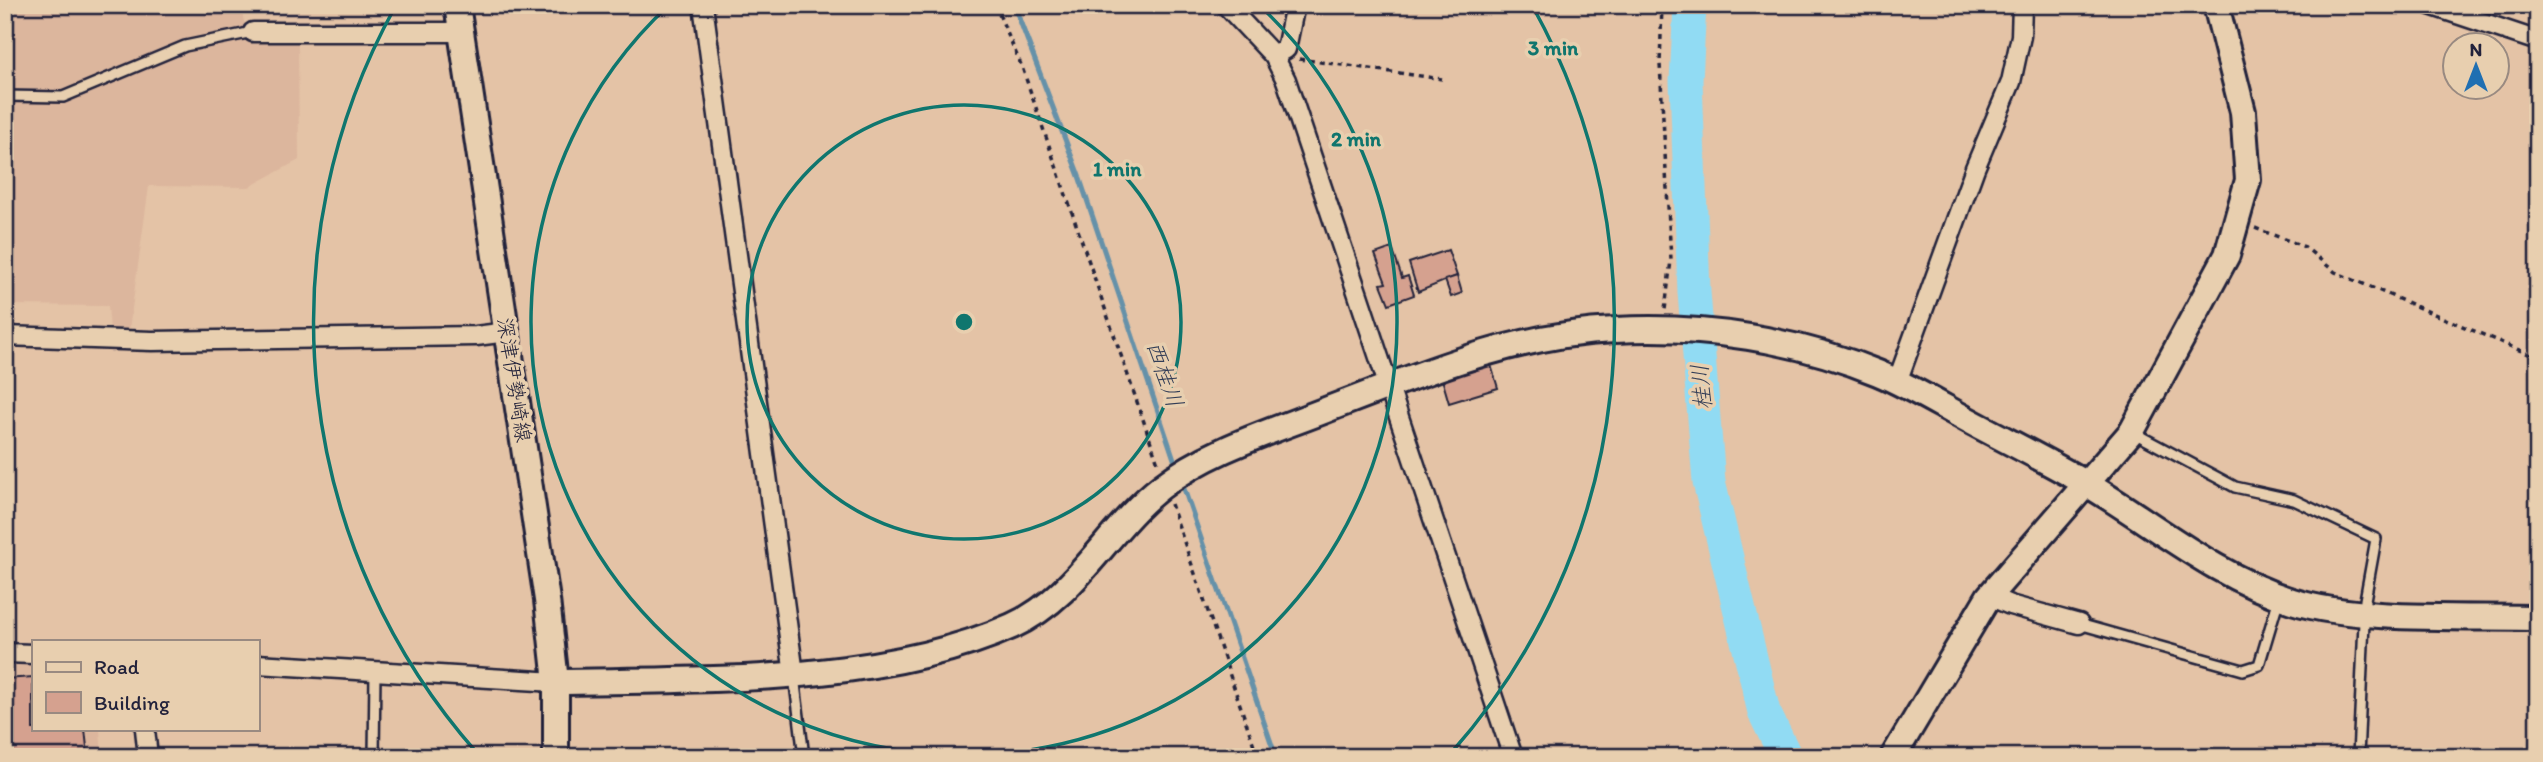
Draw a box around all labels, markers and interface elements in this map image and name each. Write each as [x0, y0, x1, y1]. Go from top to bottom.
north arrow [2442, 32, 2512, 102]
text: 3 min [1528, 35, 1579, 60]
text: N [2470, 38, 2482, 61]
text: 2 min [1331, 126, 1382, 151]
text: 1 min [1093, 156, 1142, 181]
centre of rings [952, 310, 976, 334]
street label: 深津伊勢崎線 [492, 316, 537, 444]
water label: 西桂川 [1141, 337, 1189, 411]
water label: 桂川 [1685, 363, 1717, 411]
legend [32, 640, 259, 730]
text: Road [94, 654, 140, 679]
text: Building [94, 690, 170, 715]

